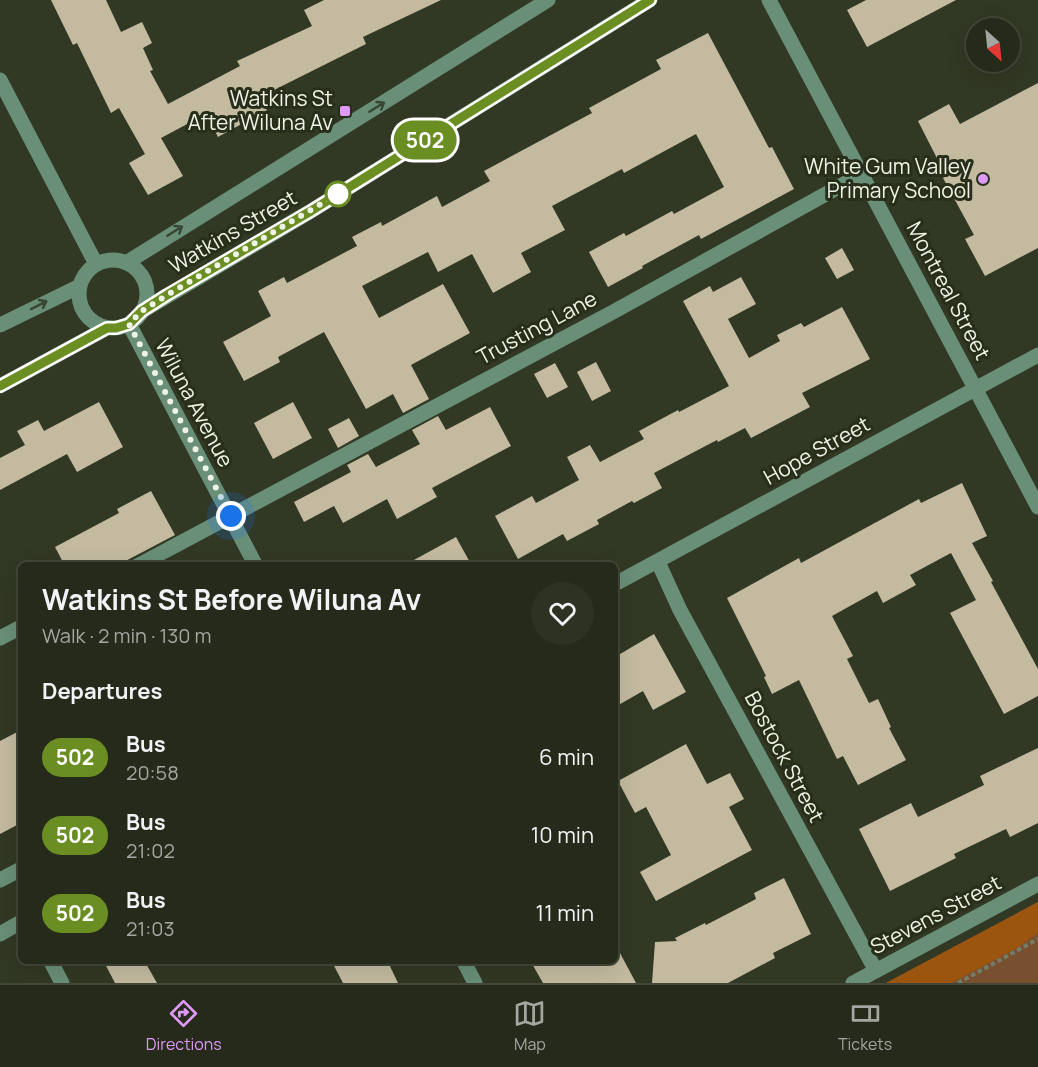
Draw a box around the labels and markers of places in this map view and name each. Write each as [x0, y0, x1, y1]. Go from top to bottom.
place label: Watkins St After Wiluna Av [188, 84, 333, 136]
marker: Watkins St After Wiluna Av [338, 104, 352, 118]
place label: White Gum Valley Primary School [804, 152, 971, 204]
marker: White Gum Valley Primary School [976, 172, 990, 186]
unlabelled marker [325, 181, 351, 207]

